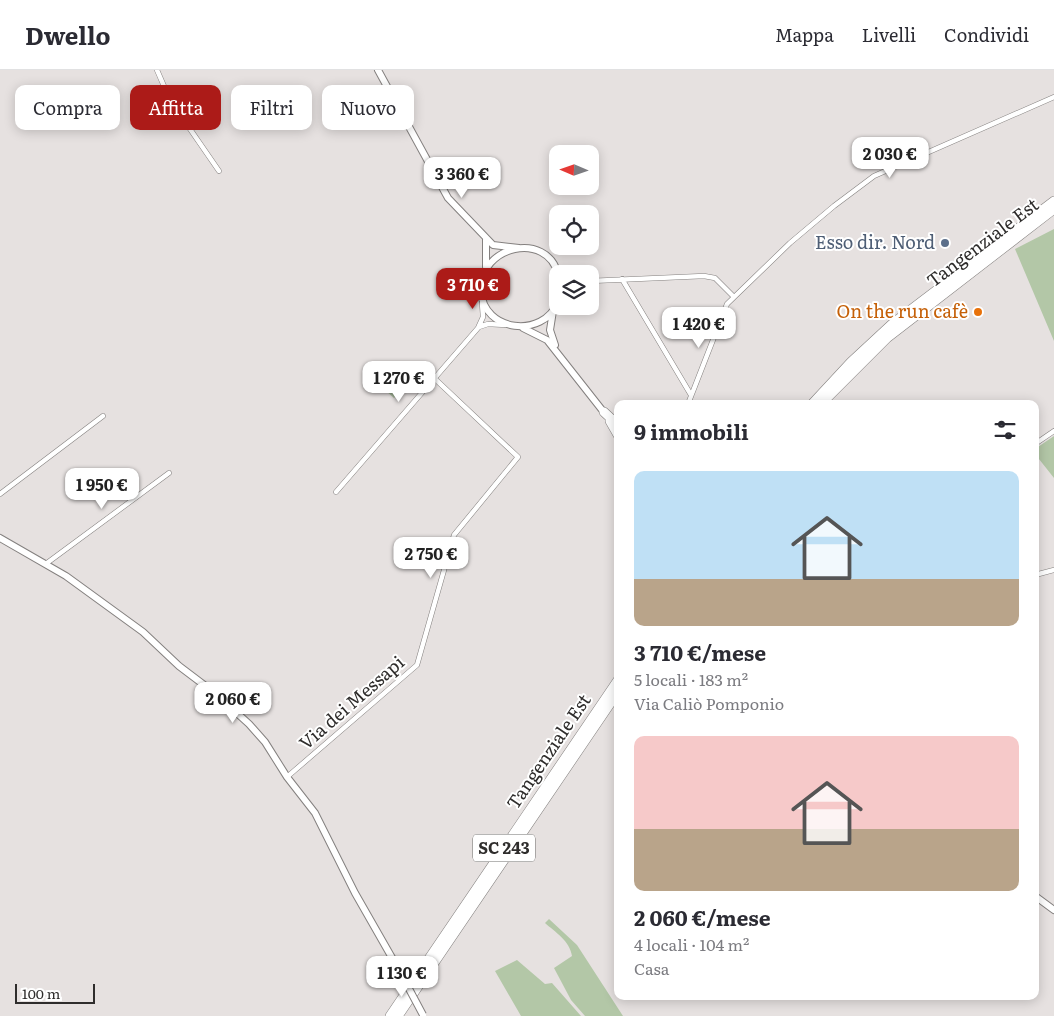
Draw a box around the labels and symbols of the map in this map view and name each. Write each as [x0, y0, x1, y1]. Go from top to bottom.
pin: 2 030 € [844, 136, 936, 179]
north arrow [549, 145, 599, 195]
pin: 3 360 € [416, 156, 508, 199]
street label: Tangenziale Est [920, 190, 1044, 293]
place label: Esso dir. Nord [815, 228, 935, 255]
marker: Esso dir. Nord [939, 237, 951, 249]
pin: 3 710 € [427, 268, 519, 310]
place label: On the run cafè [837, 297, 968, 324]
pin: 1 420 € [653, 306, 745, 349]
marker: On the run cafè [972, 306, 984, 318]
pin: 1 270 € [353, 360, 445, 403]
pin: 1 950 € [56, 468, 148, 510]
pin: 2 750 € [385, 536, 477, 579]
street label: Via dei Messapi [292, 648, 410, 755]
pin: 2 060 € [187, 682, 279, 724]
street label: Tangenziale Est [499, 687, 597, 814]
road number: SC 243 [473, 834, 535, 861]
pin: 1 130 € [356, 956, 448, 998]
scale bar [15, 981, 95, 1004]

